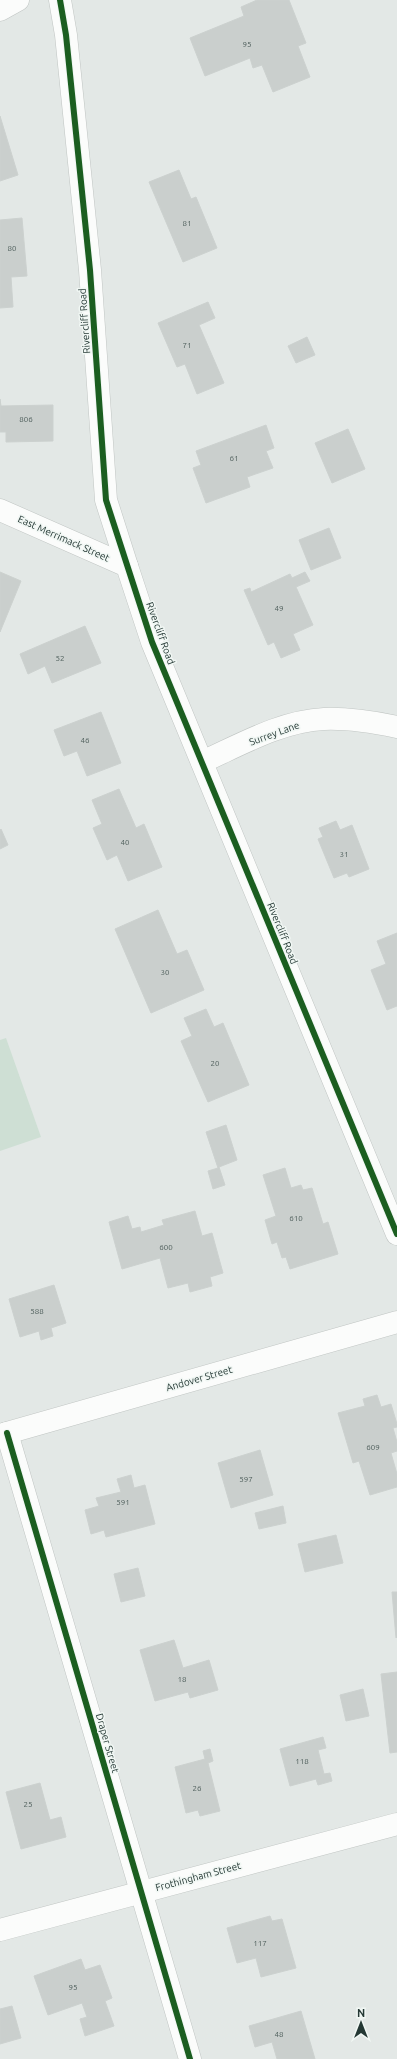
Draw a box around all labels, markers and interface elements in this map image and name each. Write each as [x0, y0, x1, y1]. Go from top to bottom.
house number: 95 [242, 40, 252, 49]
house number: 81 [182, 219, 192, 228]
house number: 80 [7, 244, 17, 253]
street label: Rivercliff Road [77, 288, 92, 354]
house number: 71 [182, 341, 192, 350]
house number: 806 [19, 415, 33, 424]
house number: 61 [229, 454, 239, 463]
street label: East Merrimack Street [16, 513, 111, 564]
street label: Rivercliff Road [144, 601, 177, 666]
house number: 49 [274, 604, 284, 613]
house number: 52 [55, 654, 65, 663]
street label: Surrey Lane [248, 719, 301, 748]
house number: 46 [80, 736, 90, 745]
house number: 40 [120, 838, 130, 847]
house number: 31 [339, 850, 349, 859]
street label: Rivercliff Road [265, 901, 300, 966]
house number: 30 [160, 968, 170, 977]
house number: 20 [210, 1059, 220, 1068]
house number: 610 [289, 1214, 303, 1223]
house number: 600 [159, 1243, 173, 1252]
house number: 588 [30, 1307, 44, 1316]
street label: Andover Street [165, 1364, 234, 1393]
house number: 609 [366, 1443, 380, 1452]
house number: 597 [239, 1475, 253, 1484]
house number: 591 [116, 1498, 130, 1507]
house number: 18 [177, 1675, 187, 1684]
street label: Draper Street [94, 1712, 121, 1774]
house number: 118 [295, 1757, 309, 1766]
house number: 26 [192, 1784, 202, 1793]
house number: 25 [23, 1800, 33, 1809]
street label: Frothingham Street [154, 1860, 242, 1893]
house number: 117 [253, 1939, 267, 1948]
house number: 95 [68, 1983, 78, 1992]
north arrow [341, 2003, 381, 2043]
text: N [357, 2007, 365, 2019]
house number: 48 [274, 2030, 284, 2039]

